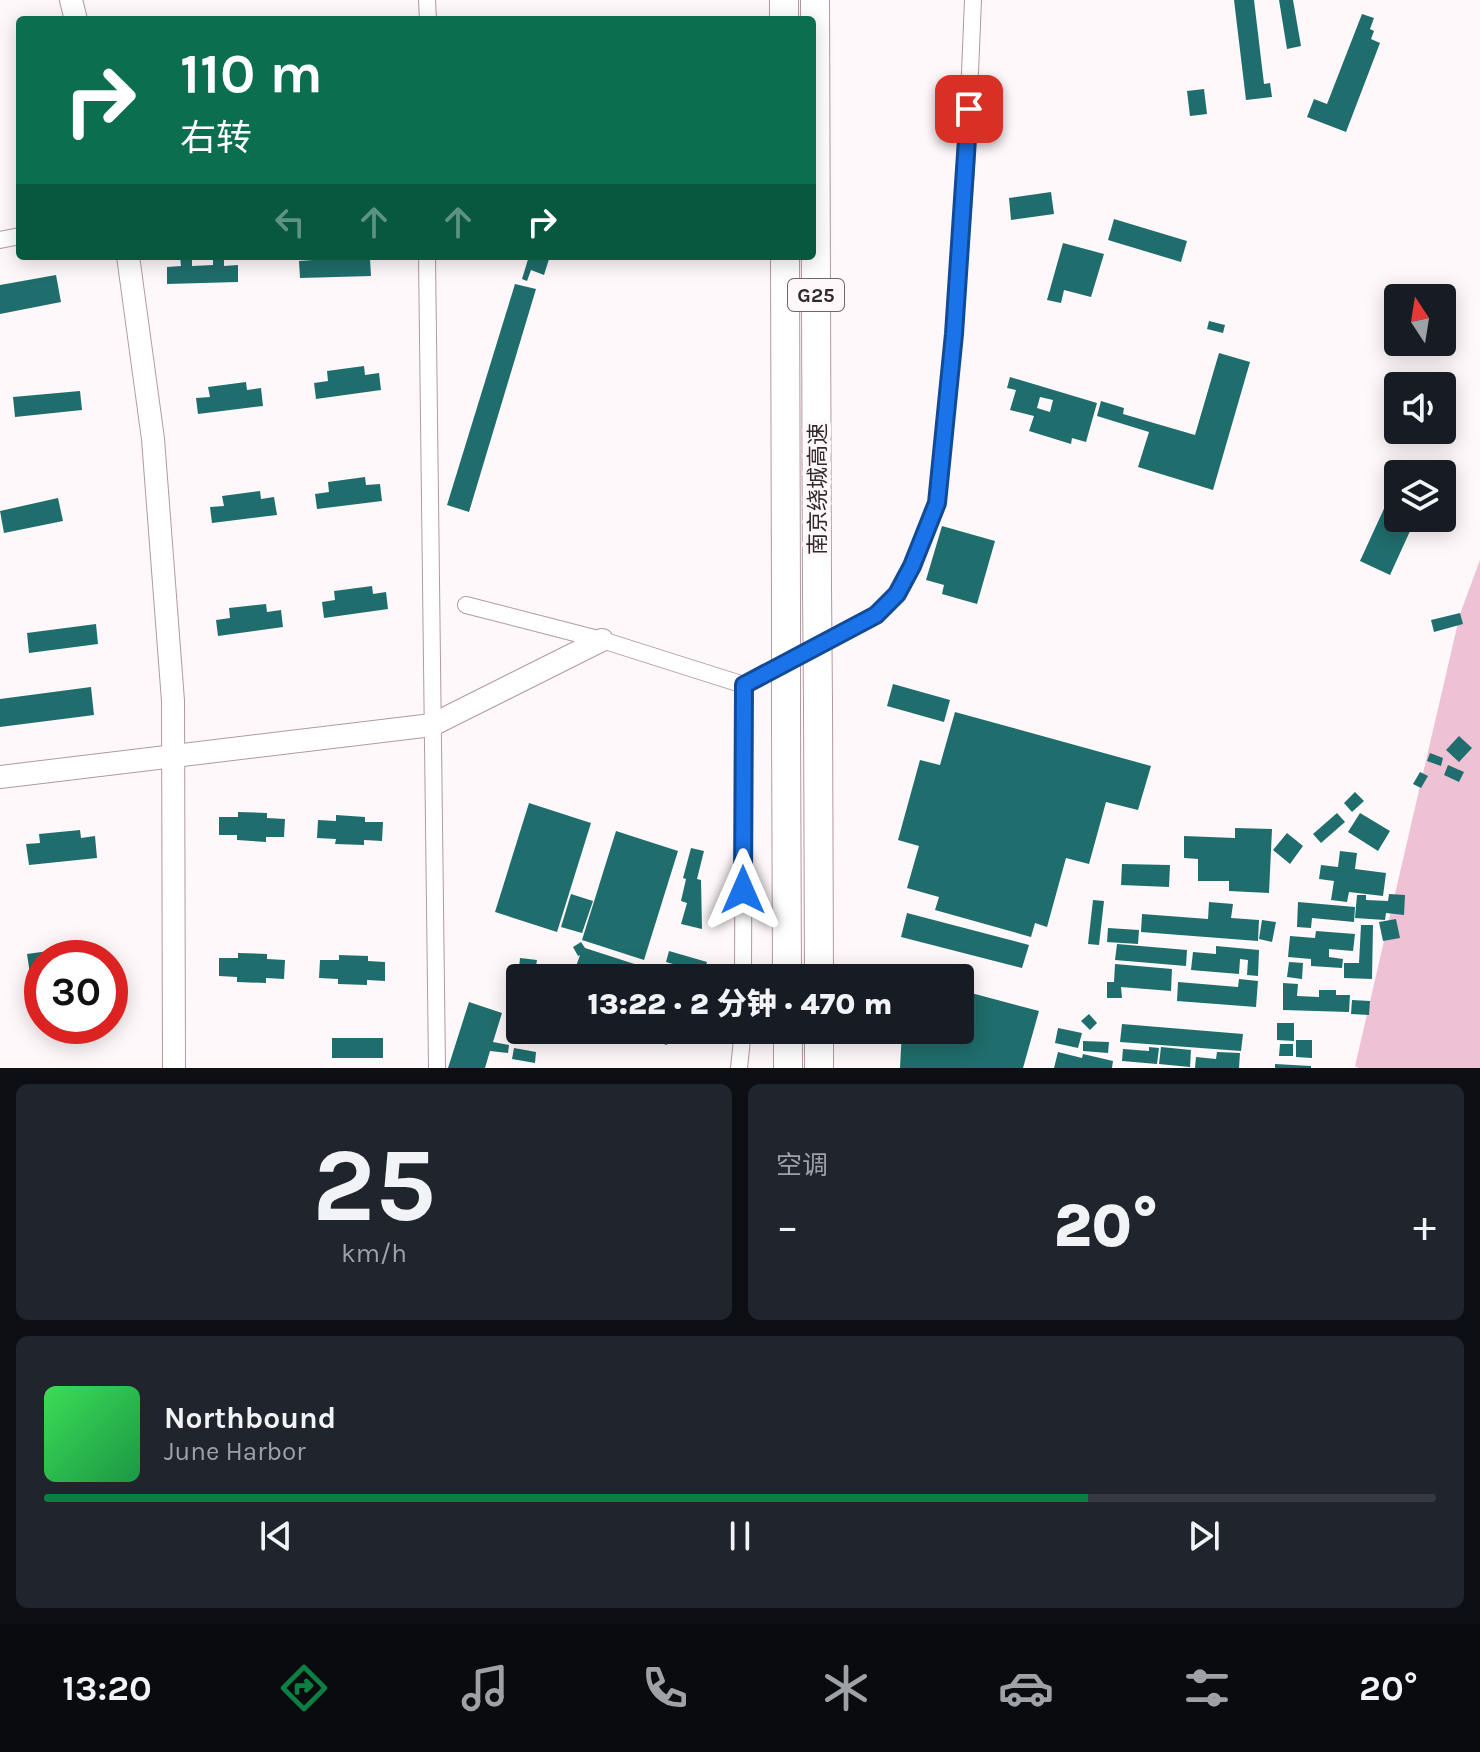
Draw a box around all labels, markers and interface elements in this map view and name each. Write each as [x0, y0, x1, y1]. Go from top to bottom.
text: 110 m [180, 41, 323, 106]
icon: right [48, 48, 152, 152]
pin [935, 75, 1003, 143]
icon: arrive [947, 87, 991, 131]
text: 右转 [180, 117, 252, 159]
icon: left [268, 200, 312, 244]
icon: ahead [352, 200, 396, 244]
icon: ahead [436, 200, 480, 244]
icon: right [520, 200, 564, 244]
road number: G25 [788, 279, 844, 311]
north arrow [1384, 284, 1456, 356]
map controls [1384, 284, 1456, 532]
button: sound [1384, 372, 1456, 444]
street label: 南京绕城高速 [805, 423, 831, 555]
button: layers [1384, 460, 1456, 532]
position arrow [701, 848, 785, 932]
speed limit sign: 30 [24, 940, 128, 1044]
text: 13:22 · 2 分钟 · 470 m [588, 986, 893, 1022]
text: 25 [312, 1125, 436, 1246]
text: 空调 [776, 1150, 828, 1181]
text: 20° [1054, 1191, 1158, 1261]
text: − [776, 1201, 799, 1252]
text: + [1413, 1201, 1436, 1252]
text: km/h [341, 1238, 407, 1269]
text: Northbound [164, 1400, 336, 1436]
text: June Harbor [164, 1436, 306, 1467]
icon: previous [254, 1514, 298, 1558]
icon: pause [718, 1514, 762, 1558]
icon: next [1182, 1514, 1226, 1558]
icon: directions [276, 1660, 332, 1716]
icon: music [457, 1660, 513, 1716]
icon: phone [637, 1660, 693, 1716]
icon: climate [818, 1660, 874, 1716]
icon: car [998, 1660, 1054, 1716]
icon: filters [1179, 1660, 1235, 1716]
text: 13:20 [62, 1667, 152, 1709]
text: 20° [1359, 1667, 1418, 1709]

